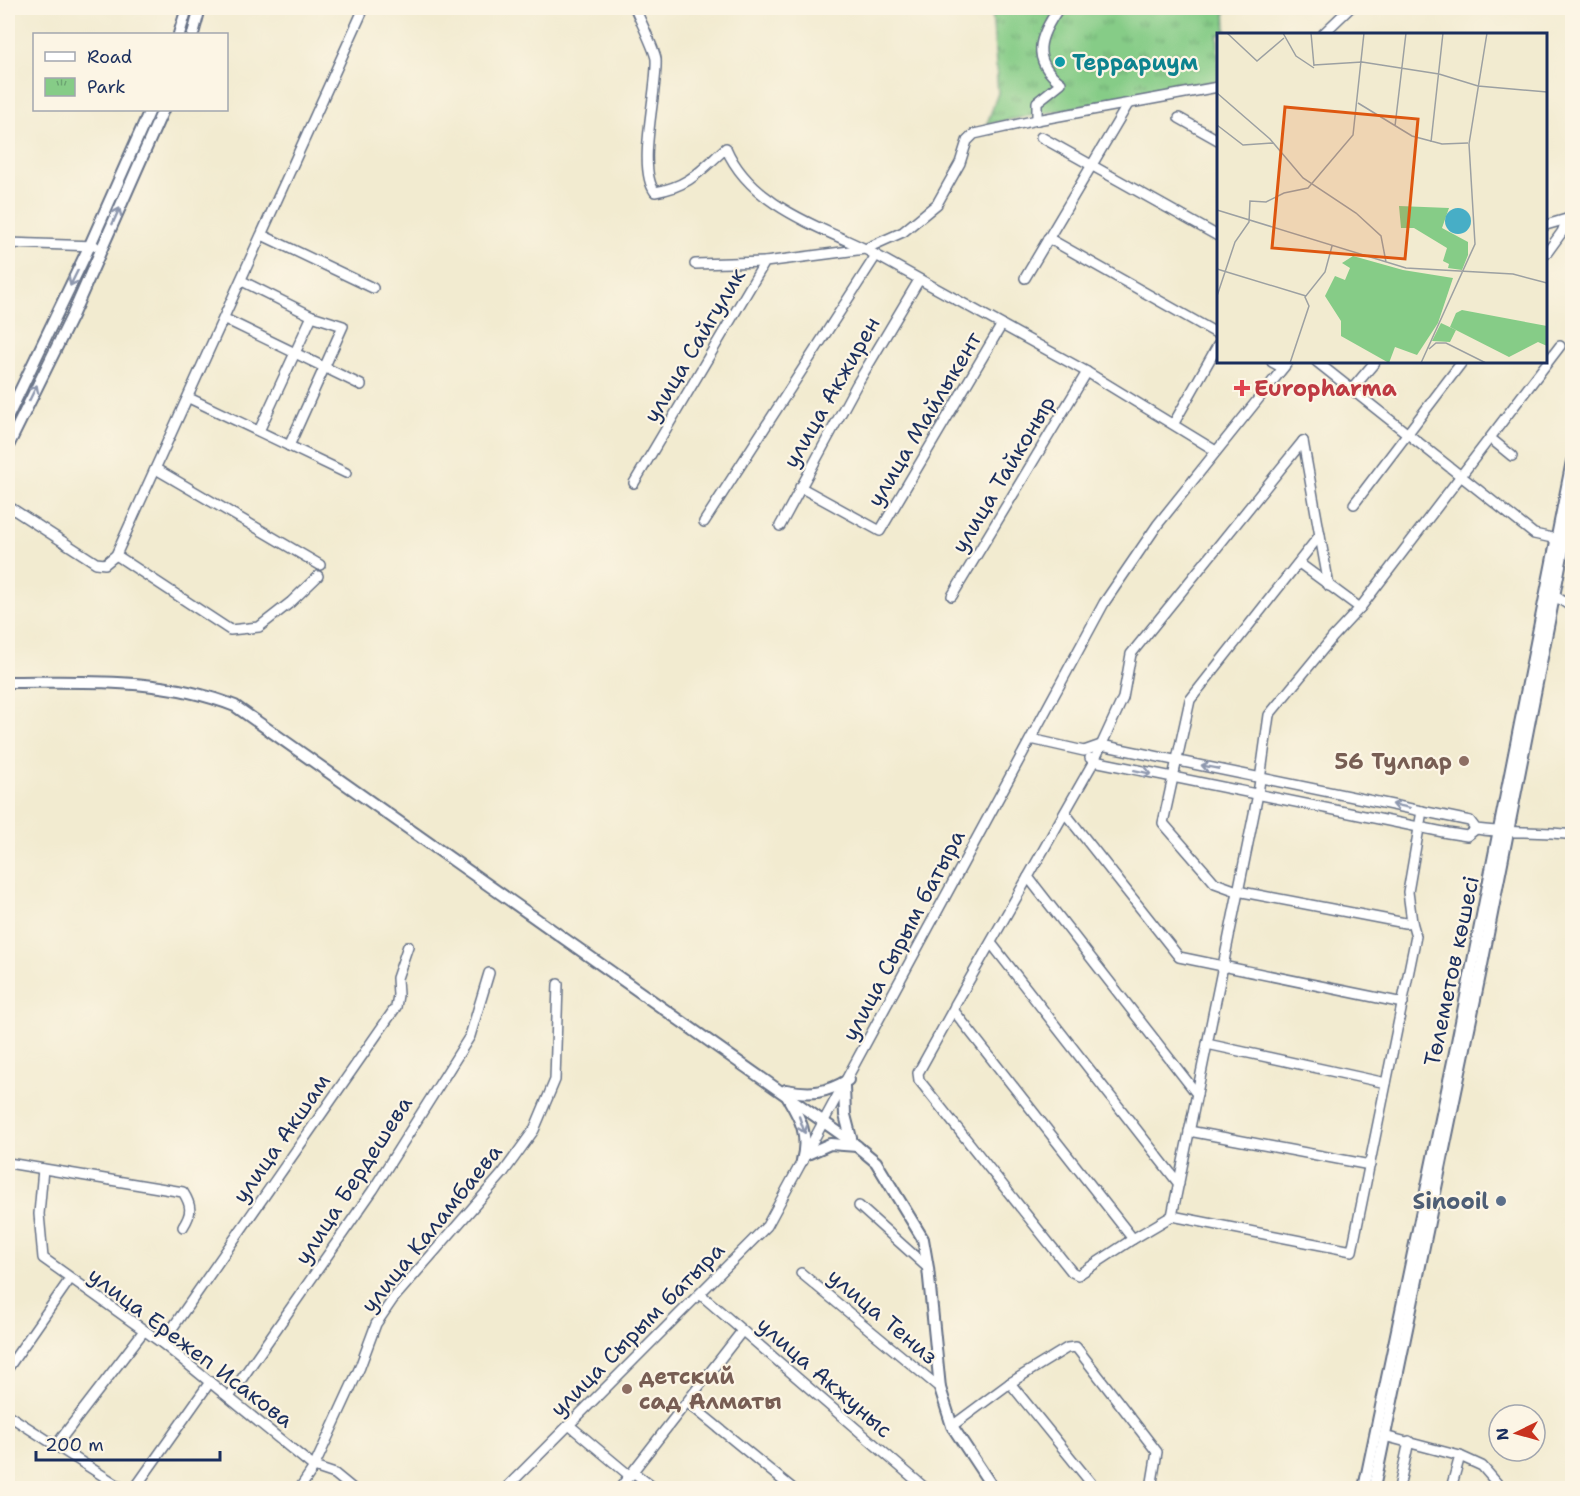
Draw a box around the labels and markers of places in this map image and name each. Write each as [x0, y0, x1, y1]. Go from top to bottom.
place label: Террариум [1072, 48, 1198, 77]
marker: Террариум [1053, 55, 1067, 69]
place label: Europharma [1254, 374, 1397, 403]
marker: Europharma [1235, 381, 1249, 395]
place label: 56 Тулпар [1335, 747, 1452, 776]
marker: 56 Тулпар [1457, 754, 1471, 768]
place label: Sinooil [1413, 1187, 1489, 1216]
marker: Sinooil [1494, 1194, 1508, 1208]
place label: детский сад Алматы [639, 1362, 782, 1416]
marker: детский сад Алматы [620, 1382, 634, 1396]

